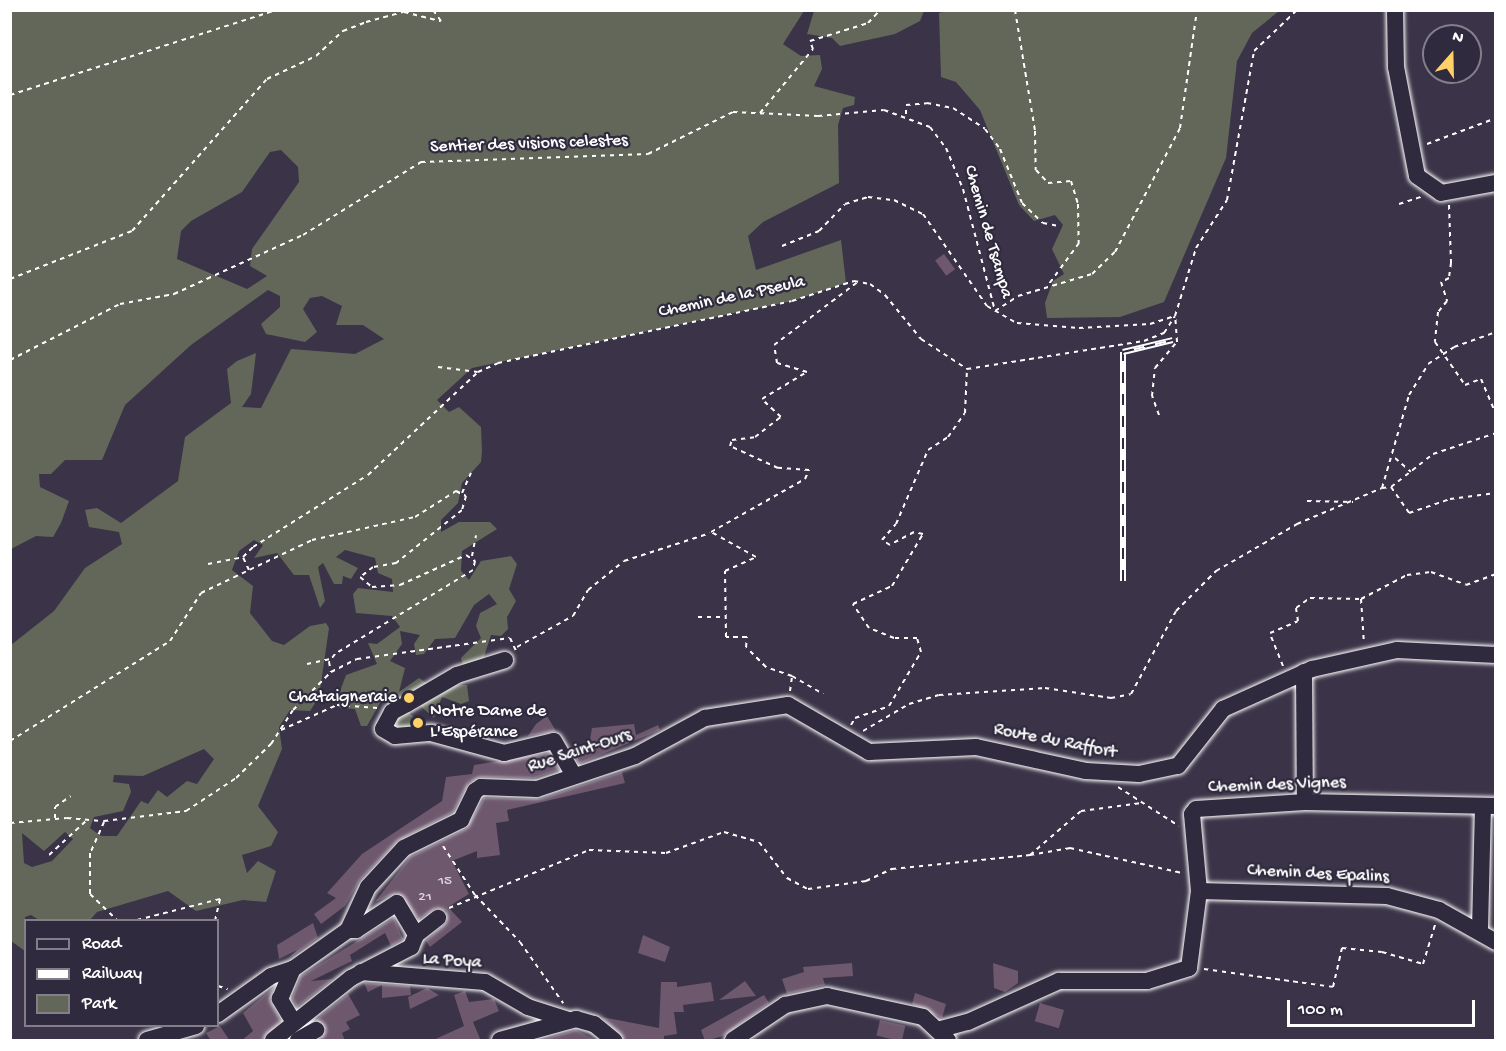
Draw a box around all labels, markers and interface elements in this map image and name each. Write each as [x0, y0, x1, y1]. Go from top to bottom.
north arrow [1422, 24, 1482, 84]
text: N [1449, 28, 1466, 49]
street label: Sentier des visions celestes [430, 131, 628, 159]
street label: Chemin de Tsampa [958, 163, 1016, 301]
street label: Chemin de la Pseula [657, 272, 807, 324]
place label: Chataigneraie [289, 687, 397, 709]
marker: Chataigneraie [402, 691, 416, 705]
place label: Notre Dame de L'Espérance [430, 702, 546, 744]
marker: Notre Dame de L'Espérance [411, 716, 425, 730]
street label: Route du Raffort [992, 719, 1118, 765]
street label: Rue Saint-Ours [526, 725, 634, 779]
street label: Chemin des Vignes [1208, 773, 1346, 799]
street label: Chemin des Epalins [1247, 860, 1389, 890]
house number: 15 [438, 873, 452, 891]
house number: 21 [418, 889, 432, 907]
legend [24, 919, 219, 1027]
text: Road [82, 934, 121, 955]
street label: La Poya [422, 949, 482, 975]
text: Railway [82, 964, 142, 985]
scale bar [1290, 988, 1478, 1026]
text: Park [82, 994, 116, 1015]
text: 100 m [1298, 1000, 1343, 1021]

